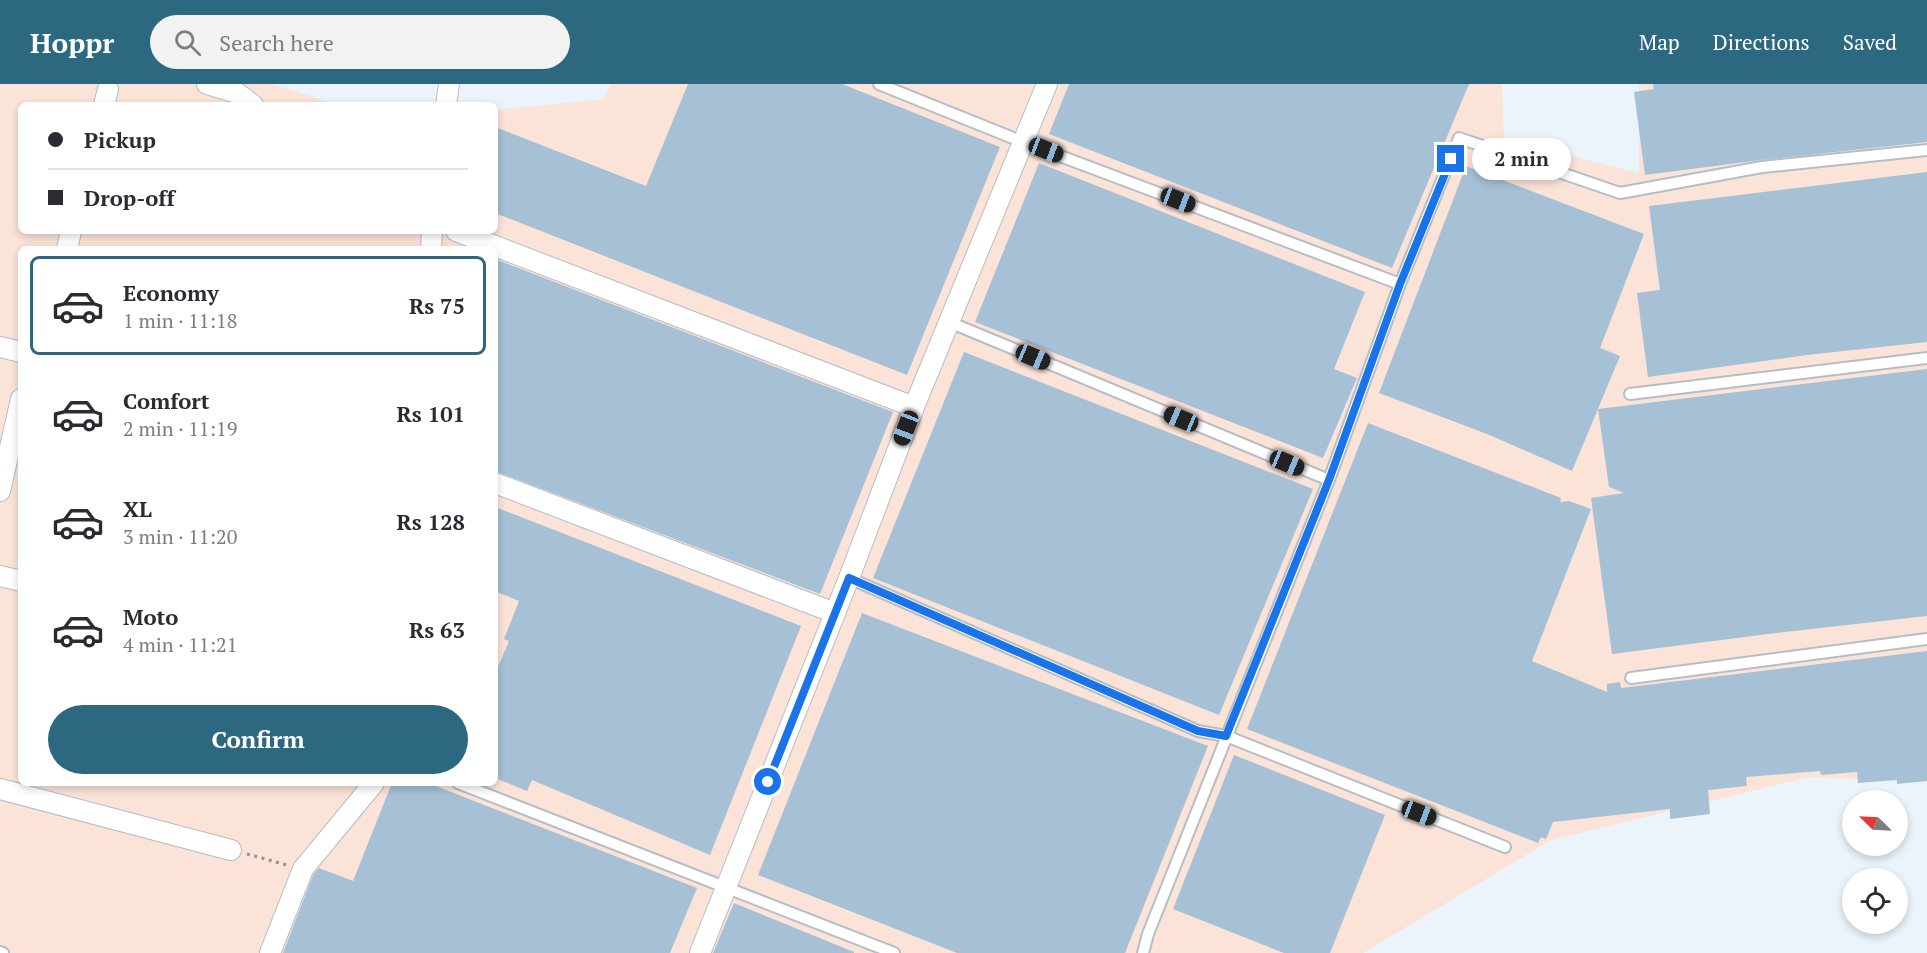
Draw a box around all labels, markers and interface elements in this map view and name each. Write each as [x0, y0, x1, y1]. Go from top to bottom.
search box [150, 15, 570, 69]
text: Hoppr [30, 24, 114, 61]
icon: search [171, 26, 204, 59]
text: Search here [219, 28, 334, 57]
text: Map [1639, 28, 1680, 56]
text: Directions [1713, 28, 1810, 56]
text: Saved [1843, 28, 1897, 56]
text: Pickup [84, 125, 156, 154]
car [1026, 135, 1066, 165]
callout: 2 min [1472, 138, 1571, 180]
route end [1437, 145, 1464, 172]
text: 2 min [1494, 145, 1549, 172]
text: Drop-off [84, 183, 175, 212]
car [1158, 185, 1198, 215]
text: Economy [123, 278, 219, 307]
icon: car [51, 279, 105, 333]
text: Rs 75 [409, 291, 465, 320]
text: 1 min · 11:18 [123, 307, 237, 334]
car [1013, 342, 1053, 372]
text: Comfort [123, 386, 209, 415]
icon: car [51, 387, 105, 441]
text: Rs 101 [396, 399, 465, 428]
car [1161, 404, 1201, 434]
car [891, 408, 921, 448]
text: 2 min · 11:19 [123, 415, 237, 442]
car [1267, 448, 1307, 478]
text: XL [123, 494, 152, 523]
icon: car [51, 495, 105, 549]
text: Rs 128 [396, 507, 465, 536]
text: 3 min · 11:20 [123, 523, 237, 550]
text: Moto [123, 602, 178, 631]
icon: car [51, 603, 105, 657]
text: Rs 63 [409, 615, 465, 644]
text: 4 min · 11:21 [123, 631, 237, 658]
button: Confirm [48, 705, 468, 774]
route start [754, 768, 781, 795]
north arrow [1842, 790, 1908, 856]
map controls [1842, 790, 1908, 934]
car [1399, 798, 1439, 828]
button: locate [1842, 868, 1908, 934]

